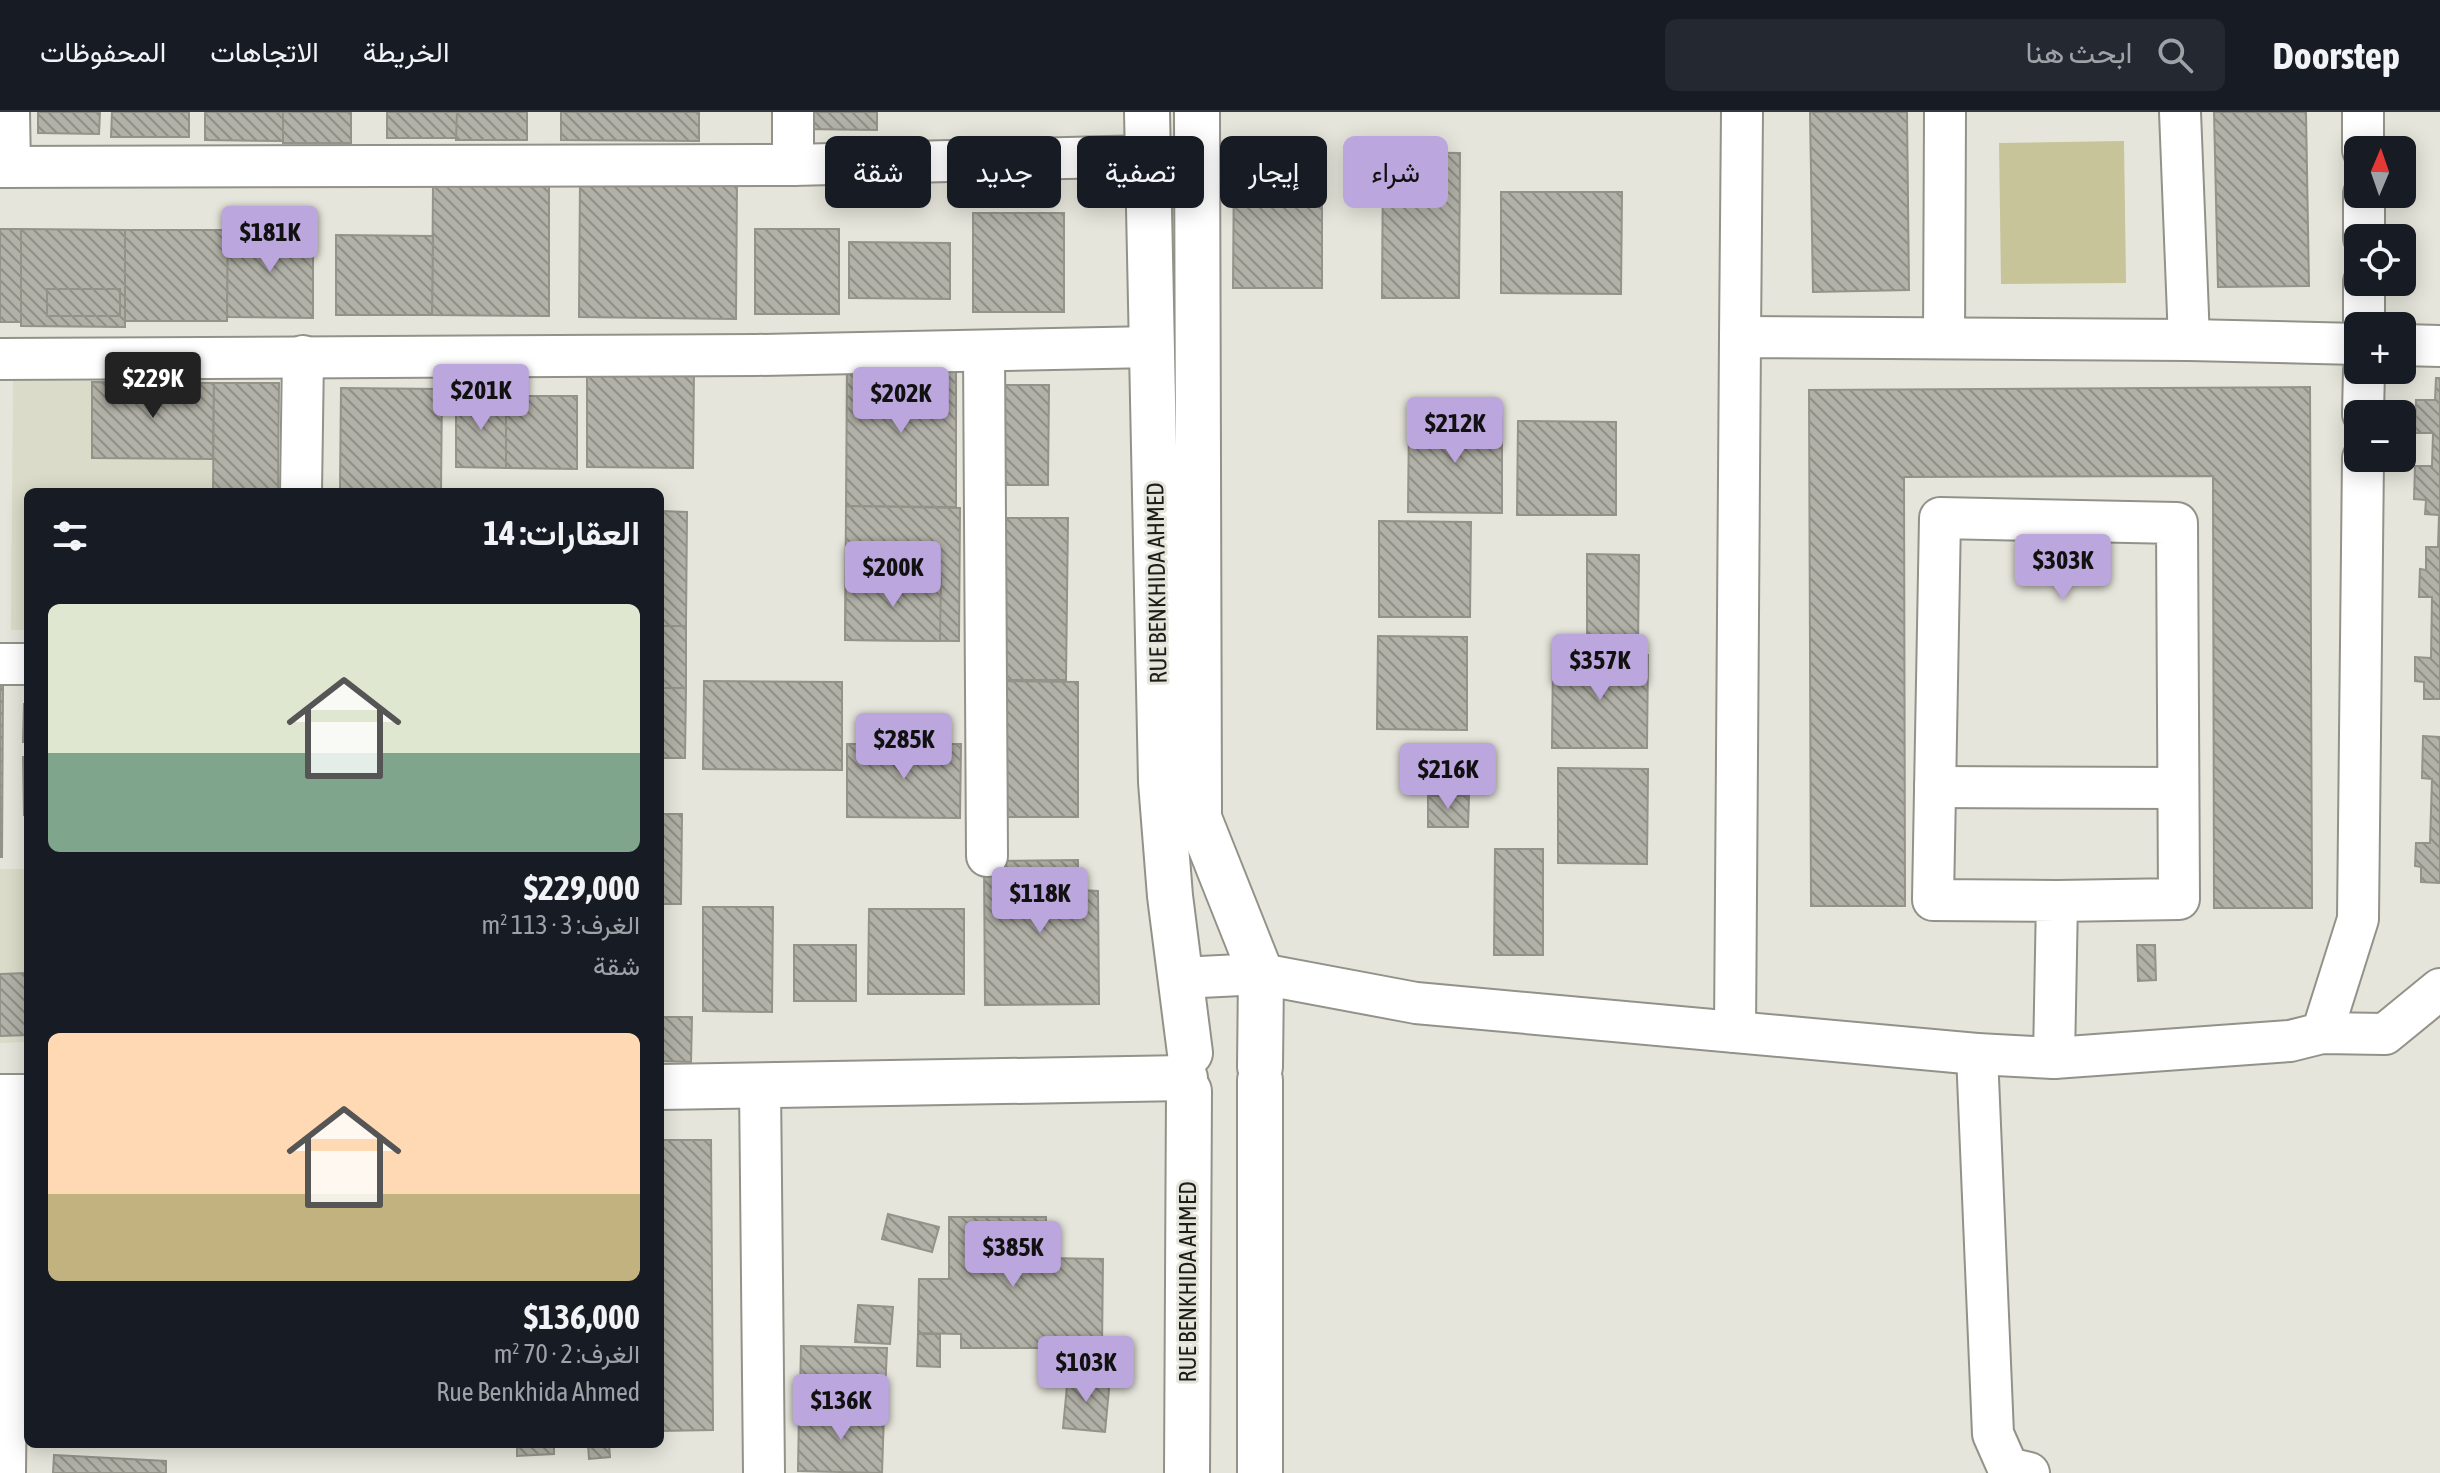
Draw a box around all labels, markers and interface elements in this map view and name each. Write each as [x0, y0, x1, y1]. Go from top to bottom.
search box [1665, 19, 2225, 91]
icon: search [2153, 33, 2197, 77]
text: Doorstep [2273, 34, 2400, 77]
text: ابحث هنا [2026, 35, 2133, 69]
text: المحفوظات [40, 36, 166, 68]
text: الاتجاهات [210, 36, 319, 68]
text: الخريطة [363, 36, 449, 68]
chip: شقة [825, 136, 931, 208]
chip: جديد [947, 136, 1061, 208]
chip: تصفية [1077, 136, 1204, 208]
chip: إيجار [1220, 136, 1327, 208]
chip: شراء [1343, 136, 1448, 208]
north arrow [2344, 136, 2416, 208]
map controls [2344, 136, 2416, 472]
pin: $181K [214, 206, 326, 274]
text: $181K [240, 217, 300, 247]
button: locate [2344, 224, 2416, 296]
button: + [2344, 312, 2416, 384]
pin: $229K [97, 352, 209, 420]
text: $229K [123, 363, 183, 393]
pin: $201K [425, 364, 537, 432]
pin: $202K [845, 367, 957, 435]
text: $201K [451, 375, 511, 405]
text: $202K [871, 378, 931, 408]
pin: $212K [1399, 397, 1511, 465]
button: − [2344, 400, 2416, 472]
text: $212K [1425, 408, 1485, 438]
street label: RUE BENKHIDA AHMED [1141, 482, 1172, 684]
text: العقارات: 14 [483, 513, 640, 552]
icon: filters [48, 514, 92, 558]
pin: $303K [2007, 534, 2119, 602]
pin: $200K [837, 541, 949, 609]
text: $303K [2033, 545, 2093, 575]
text: $200K [863, 552, 923, 582]
pin: $357K [1544, 634, 1656, 702]
text: $357K [1570, 645, 1630, 675]
icon: home [272, 656, 416, 800]
pin: $285K [848, 713, 960, 781]
text: $285K [874, 724, 934, 754]
pin: $216K [1392, 743, 1504, 811]
text: $216K [1418, 754, 1478, 784]
pin: $118K [984, 867, 1096, 935]
text: $229,000 [524, 868, 640, 907]
text: $118K [1010, 878, 1070, 908]
text: الغرف: 3 · 113 m² [481, 910, 640, 940]
text: شقة [593, 951, 640, 981]
icon: home [272, 1085, 416, 1229]
street label: RUE BENKHIDA AHMED [1174, 1181, 1201, 1383]
pin: $385K [957, 1221, 1069, 1289]
text: $385K [983, 1232, 1043, 1262]
text: $136,000 [524, 1297, 640, 1336]
pin: $103K [1030, 1336, 1142, 1404]
text: الغرف: 2 · 70 m² [494, 1339, 640, 1369]
text: $103K [1056, 1347, 1116, 1377]
pin: $136K [785, 1374, 897, 1442]
text: Rue Benkhida Ahmed [436, 1377, 640, 1407]
text: $136K [811, 1385, 871, 1415]

